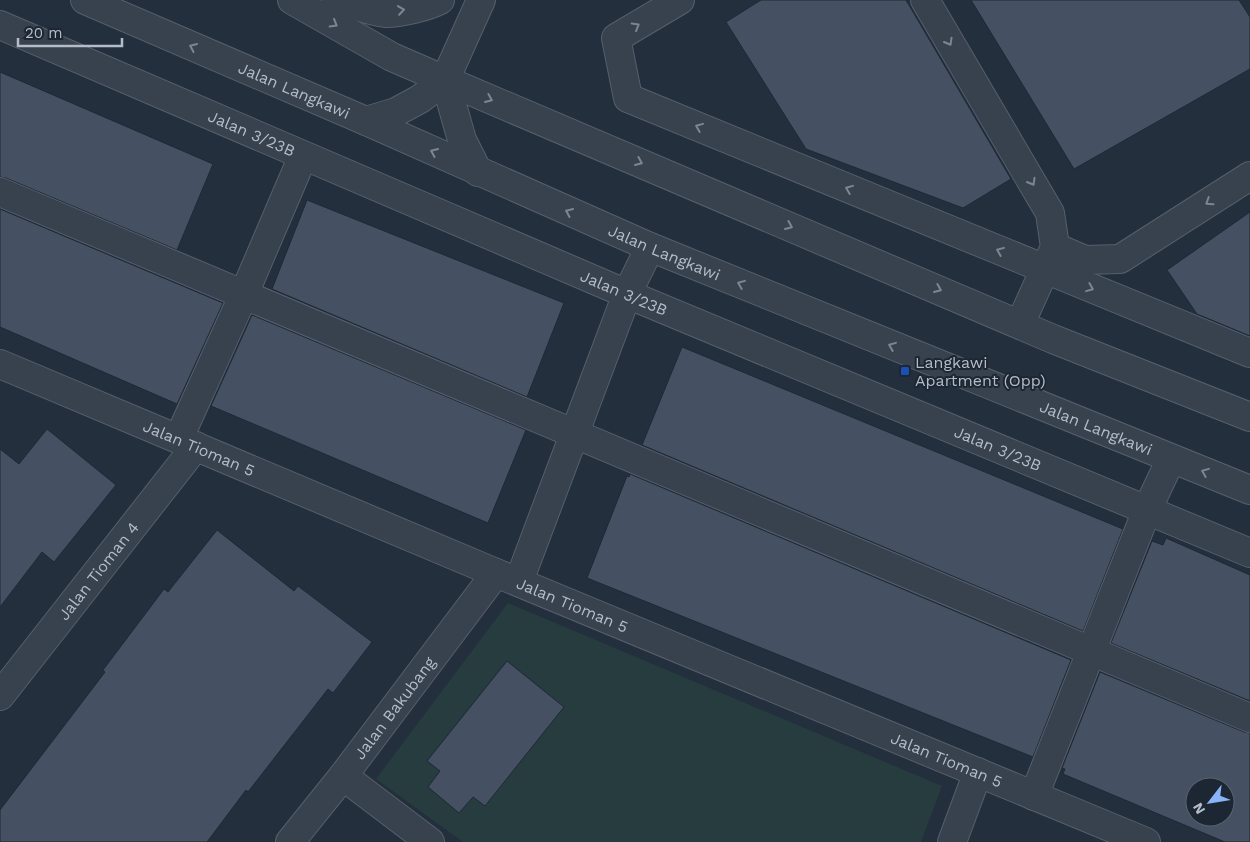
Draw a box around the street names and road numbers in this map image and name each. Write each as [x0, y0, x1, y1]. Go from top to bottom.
street label: Jalan Langkawi [235, 58, 353, 123]
street label: Jalan 3/23B [205, 107, 298, 160]
street label: Jalan Langkawi [605, 221, 723, 285]
street label: Jalan 3/23B [577, 266, 670, 320]
street label: Jalan Langkawi [1037, 397, 1155, 459]
street label: Jalan Tioman 5 [140, 416, 257, 480]
street label: Jalan 3/23B [951, 422, 1044, 475]
street label: Jalan Tioman 4 [54, 518, 143, 624]
street label: Jalan Tioman 5 [514, 574, 631, 637]
street label: Jalan Bakubang [350, 653, 440, 763]
street label: Jalan Tioman 5 [888, 728, 1005, 792]

